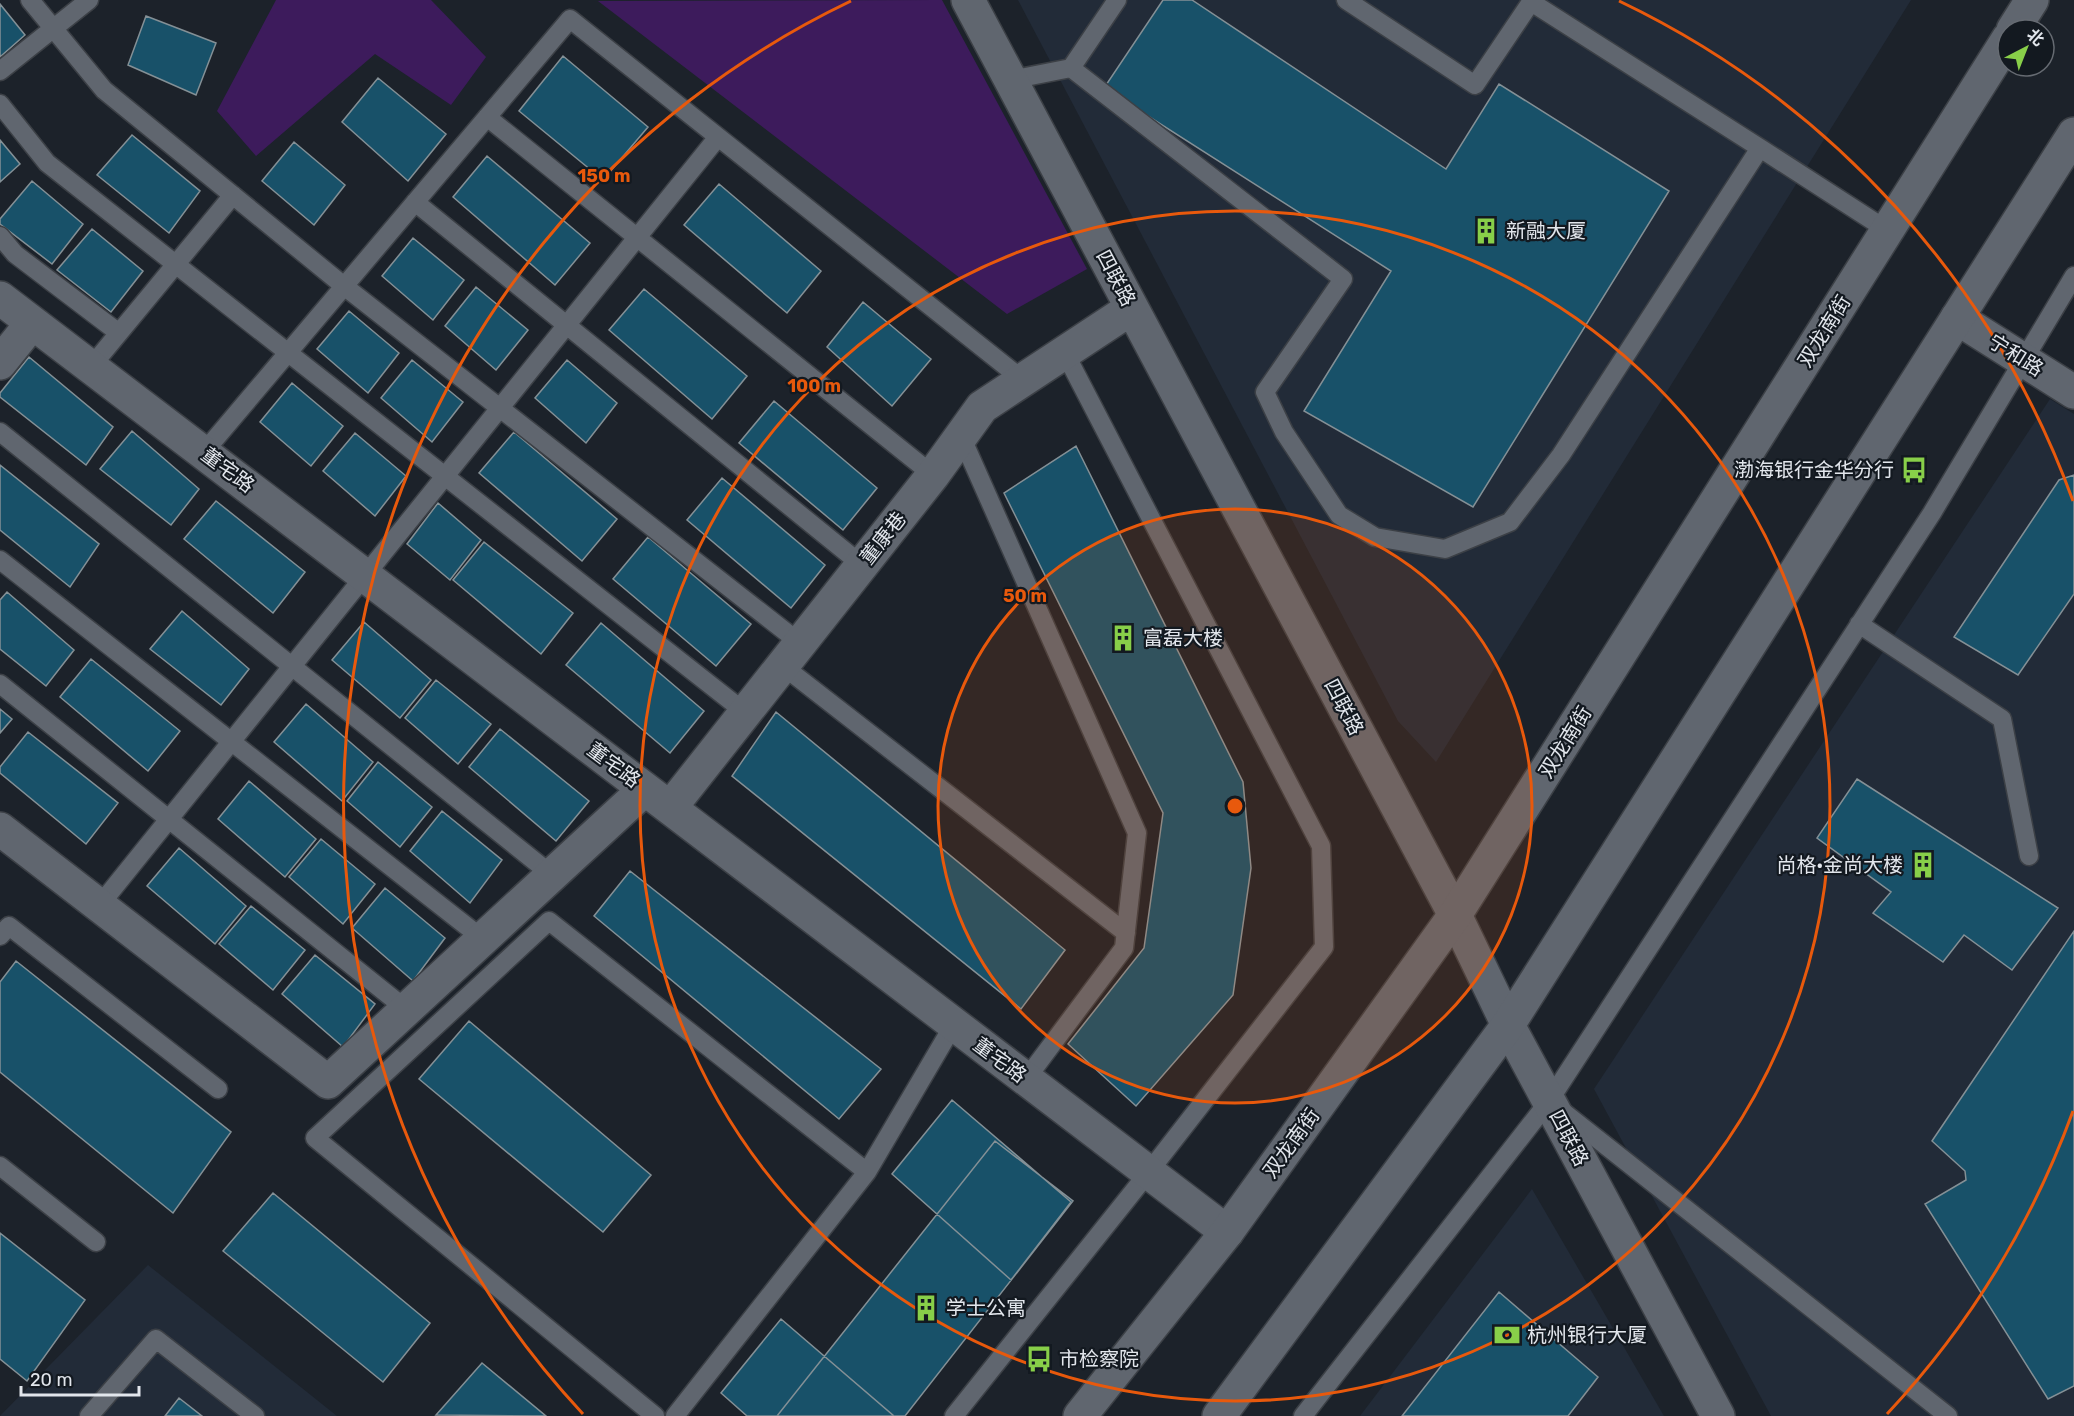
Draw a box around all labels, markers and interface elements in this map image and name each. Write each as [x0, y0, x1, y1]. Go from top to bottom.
north arrow [1996, 18, 2056, 78]
text: 北 [2023, 25, 2048, 50]
text: 150 m [577, 165, 631, 187]
building icon: 新融大厦 [1471, 216, 1501, 246]
place label: 新融大厦 [1506, 219, 1586, 243]
street label: 四联路 [1091, 246, 1141, 310]
street label: 双龙南街 [1793, 291, 1855, 371]
street label: 宁和路 [1984, 329, 2048, 381]
text: 100 m [787, 375, 841, 397]
street label: 董宅路 [197, 442, 259, 498]
bus stop icon: 渤海银行金华分行 [1899, 455, 1929, 485]
place label: 渤海银行金华分行 [1734, 458, 1894, 482]
street label: 董康巷 [855, 507, 911, 569]
text: 50 m [1003, 585, 1047, 607]
building icon: 富磊大楼 [1108, 623, 1138, 653]
place label: 富磊大楼 [1143, 626, 1223, 650]
street label: 四联路 [1319, 675, 1369, 739]
street label: 双龙南街 [1534, 702, 1596, 782]
street label: 董宅路 [583, 737, 645, 793]
centre of rings [1225, 796, 1245, 816]
building icon: 尚格·金尚大楼 [1908, 850, 1938, 880]
place label: 尚格·金尚大楼 [1776, 853, 1903, 877]
street label: 董宅路 [969, 1032, 1031, 1088]
street label: 双龙南街 [1258, 1104, 1324, 1182]
street label: 四联路 [1544, 1106, 1594, 1170]
building icon: 学士公寓 [911, 1293, 941, 1323]
place label: 学士公寓 [946, 1296, 1026, 1320]
bank icon: 杭州银行大厦 [1492, 1320, 1522, 1350]
place label: 杭州银行大厦 [1527, 1323, 1647, 1347]
bus stop icon: 市检察院 [1024, 1344, 1054, 1374]
place label: 市检察院 [1059, 1347, 1139, 1371]
scale bar [21, 1359, 140, 1397]
text: 20 m [30, 1369, 72, 1391]

